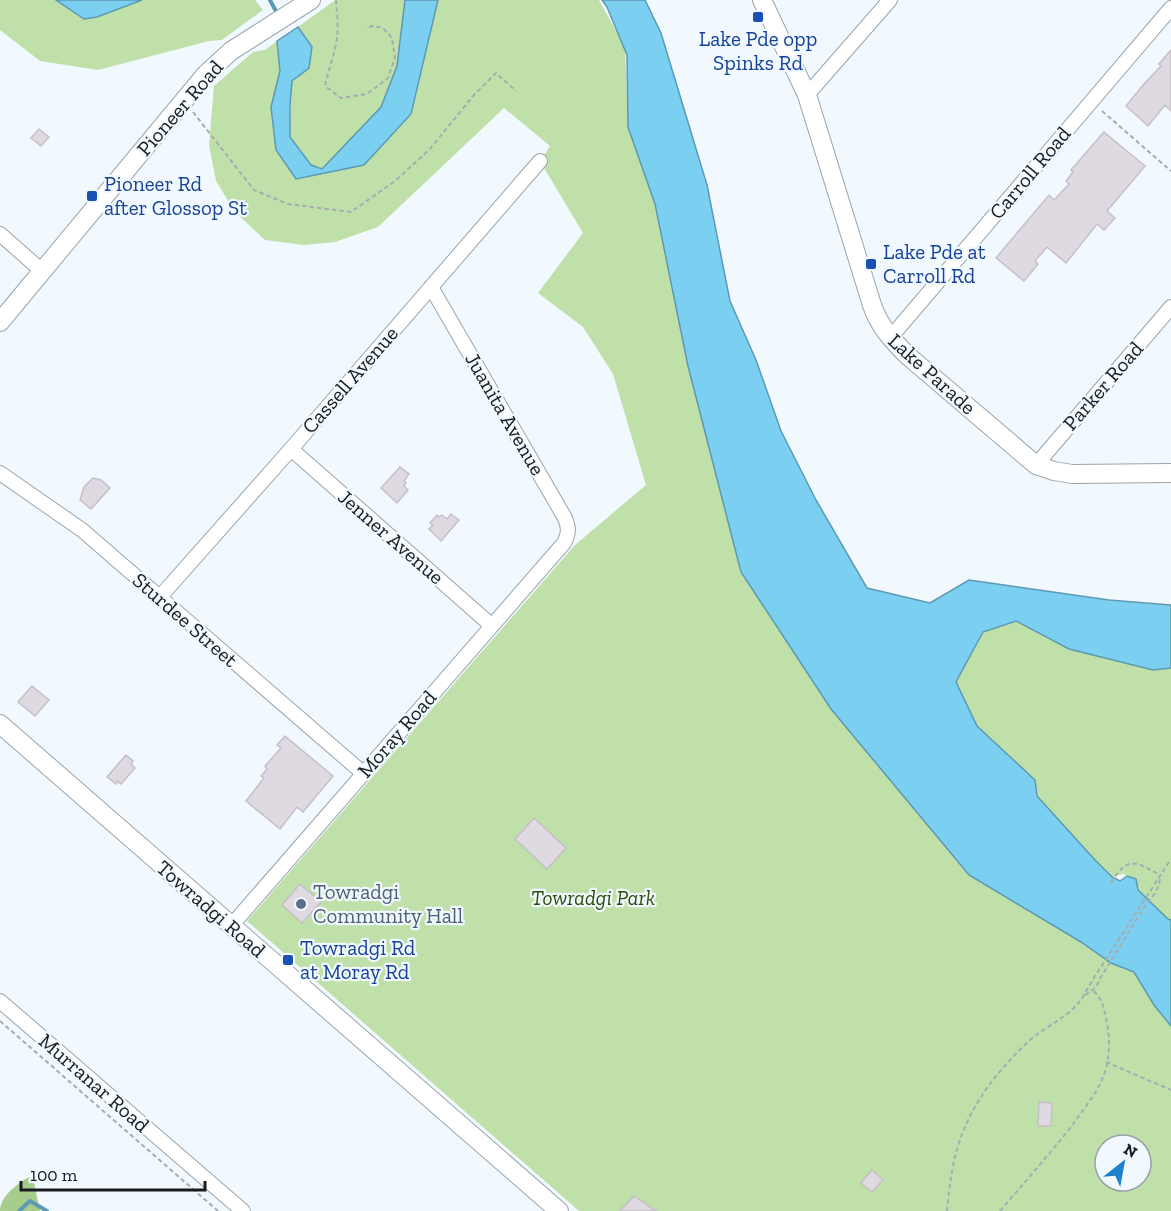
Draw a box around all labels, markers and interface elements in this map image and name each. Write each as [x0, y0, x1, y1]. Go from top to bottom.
marker: Lake Pde opp Spinks Rd [751, 10, 765, 24]
place label: Lake Pde opp Spinks Rd [699, 26, 817, 75]
street label: Pioneer Road [131, 54, 228, 161]
street label: Carroll Road [984, 121, 1076, 224]
place label: Pioneer Rd after Glossop St [104, 171, 247, 220]
marker: Pioneer Rd after Glossop St [85, 189, 99, 203]
place label: Lake Pde at Carroll Rd [883, 239, 986, 288]
marker: Lake Pde at Carroll Rd [864, 257, 878, 271]
street label: Cassell Avenue [296, 321, 403, 438]
street label: Lake Parade [883, 328, 981, 420]
street label: Parker Road [1057, 336, 1148, 435]
street label: Juanita Avenue [460, 348, 551, 480]
street label: Jenner Avenue [333, 484, 449, 589]
street label: Sturdee Street [128, 567, 243, 672]
street label: Moray Road [352, 685, 442, 782]
street label: Towradgi Road [152, 855, 271, 963]
place label: Towradgi Community Hall [313, 879, 463, 928]
park label: Towradgi Park [531, 885, 655, 910]
marker: Towradgi Community Hall [294, 897, 308, 911]
place label: Towradgi Rd at Moray Rd [300, 935, 416, 984]
marker: Towradgi Rd at Moray Rd [281, 953, 295, 967]
street label: Murranar Road [34, 1028, 155, 1138]
north arrow [1093, 1133, 1153, 1193]
text: N [1120, 1139, 1141, 1162]
scale bar [21, 1154, 206, 1192]
text: 100 m [30, 1164, 78, 1186]

